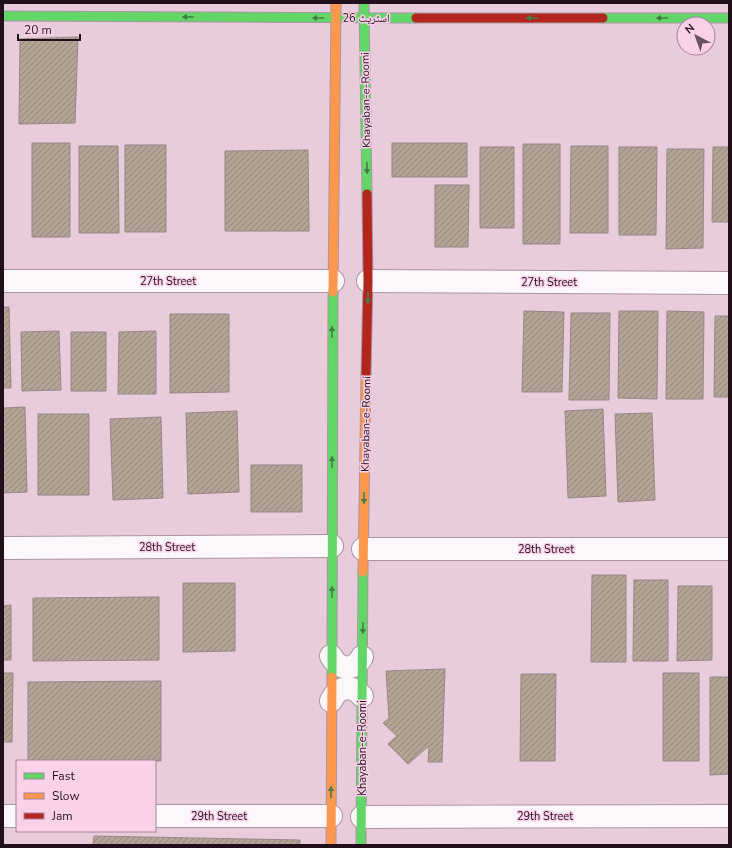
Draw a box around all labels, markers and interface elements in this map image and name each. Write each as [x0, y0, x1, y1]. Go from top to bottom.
street label: اسٹریٹ 26 [342, 11, 390, 26]
one-way arrow [181, 14, 194, 20]
one-way arrow [311, 15, 324, 21]
one-way arrow [525, 15, 538, 21]
one-way arrow [655, 15, 668, 21]
scale bar [18, 16, 80, 42]
north arrow [676, 16, 716, 56]
text: N [682, 20, 698, 37]
text: 20 m [24, 22, 52, 38]
street label: Khayaban-e-Roomi [358, 52, 374, 148]
one-way arrow [364, 162, 370, 175]
street label: 27th Street [140, 274, 196, 289]
street label: 27th Street [521, 275, 577, 290]
one-way arrow [365, 292, 371, 305]
one-way arrow [329, 325, 335, 338]
street label: Khayaban-e-Roomi [358, 376, 374, 472]
one-way arrow [329, 455, 335, 468]
one-way arrow [361, 492, 367, 505]
street label: 28th Street [139, 540, 195, 555]
street label: 28th Street [518, 542, 574, 557]
one-way arrow [329, 585, 335, 598]
one-way arrow [360, 622, 366, 635]
street label: Khayaban-e-Roomi [355, 700, 370, 796]
legend [16, 760, 156, 832]
text: Fast [52, 768, 75, 784]
one-way arrow [328, 785, 334, 798]
text: Slow [52, 788, 80, 804]
text: Jam [51, 808, 73, 824]
street label: 29th Street [191, 809, 247, 824]
street label: 29th Street [517, 809, 573, 824]

